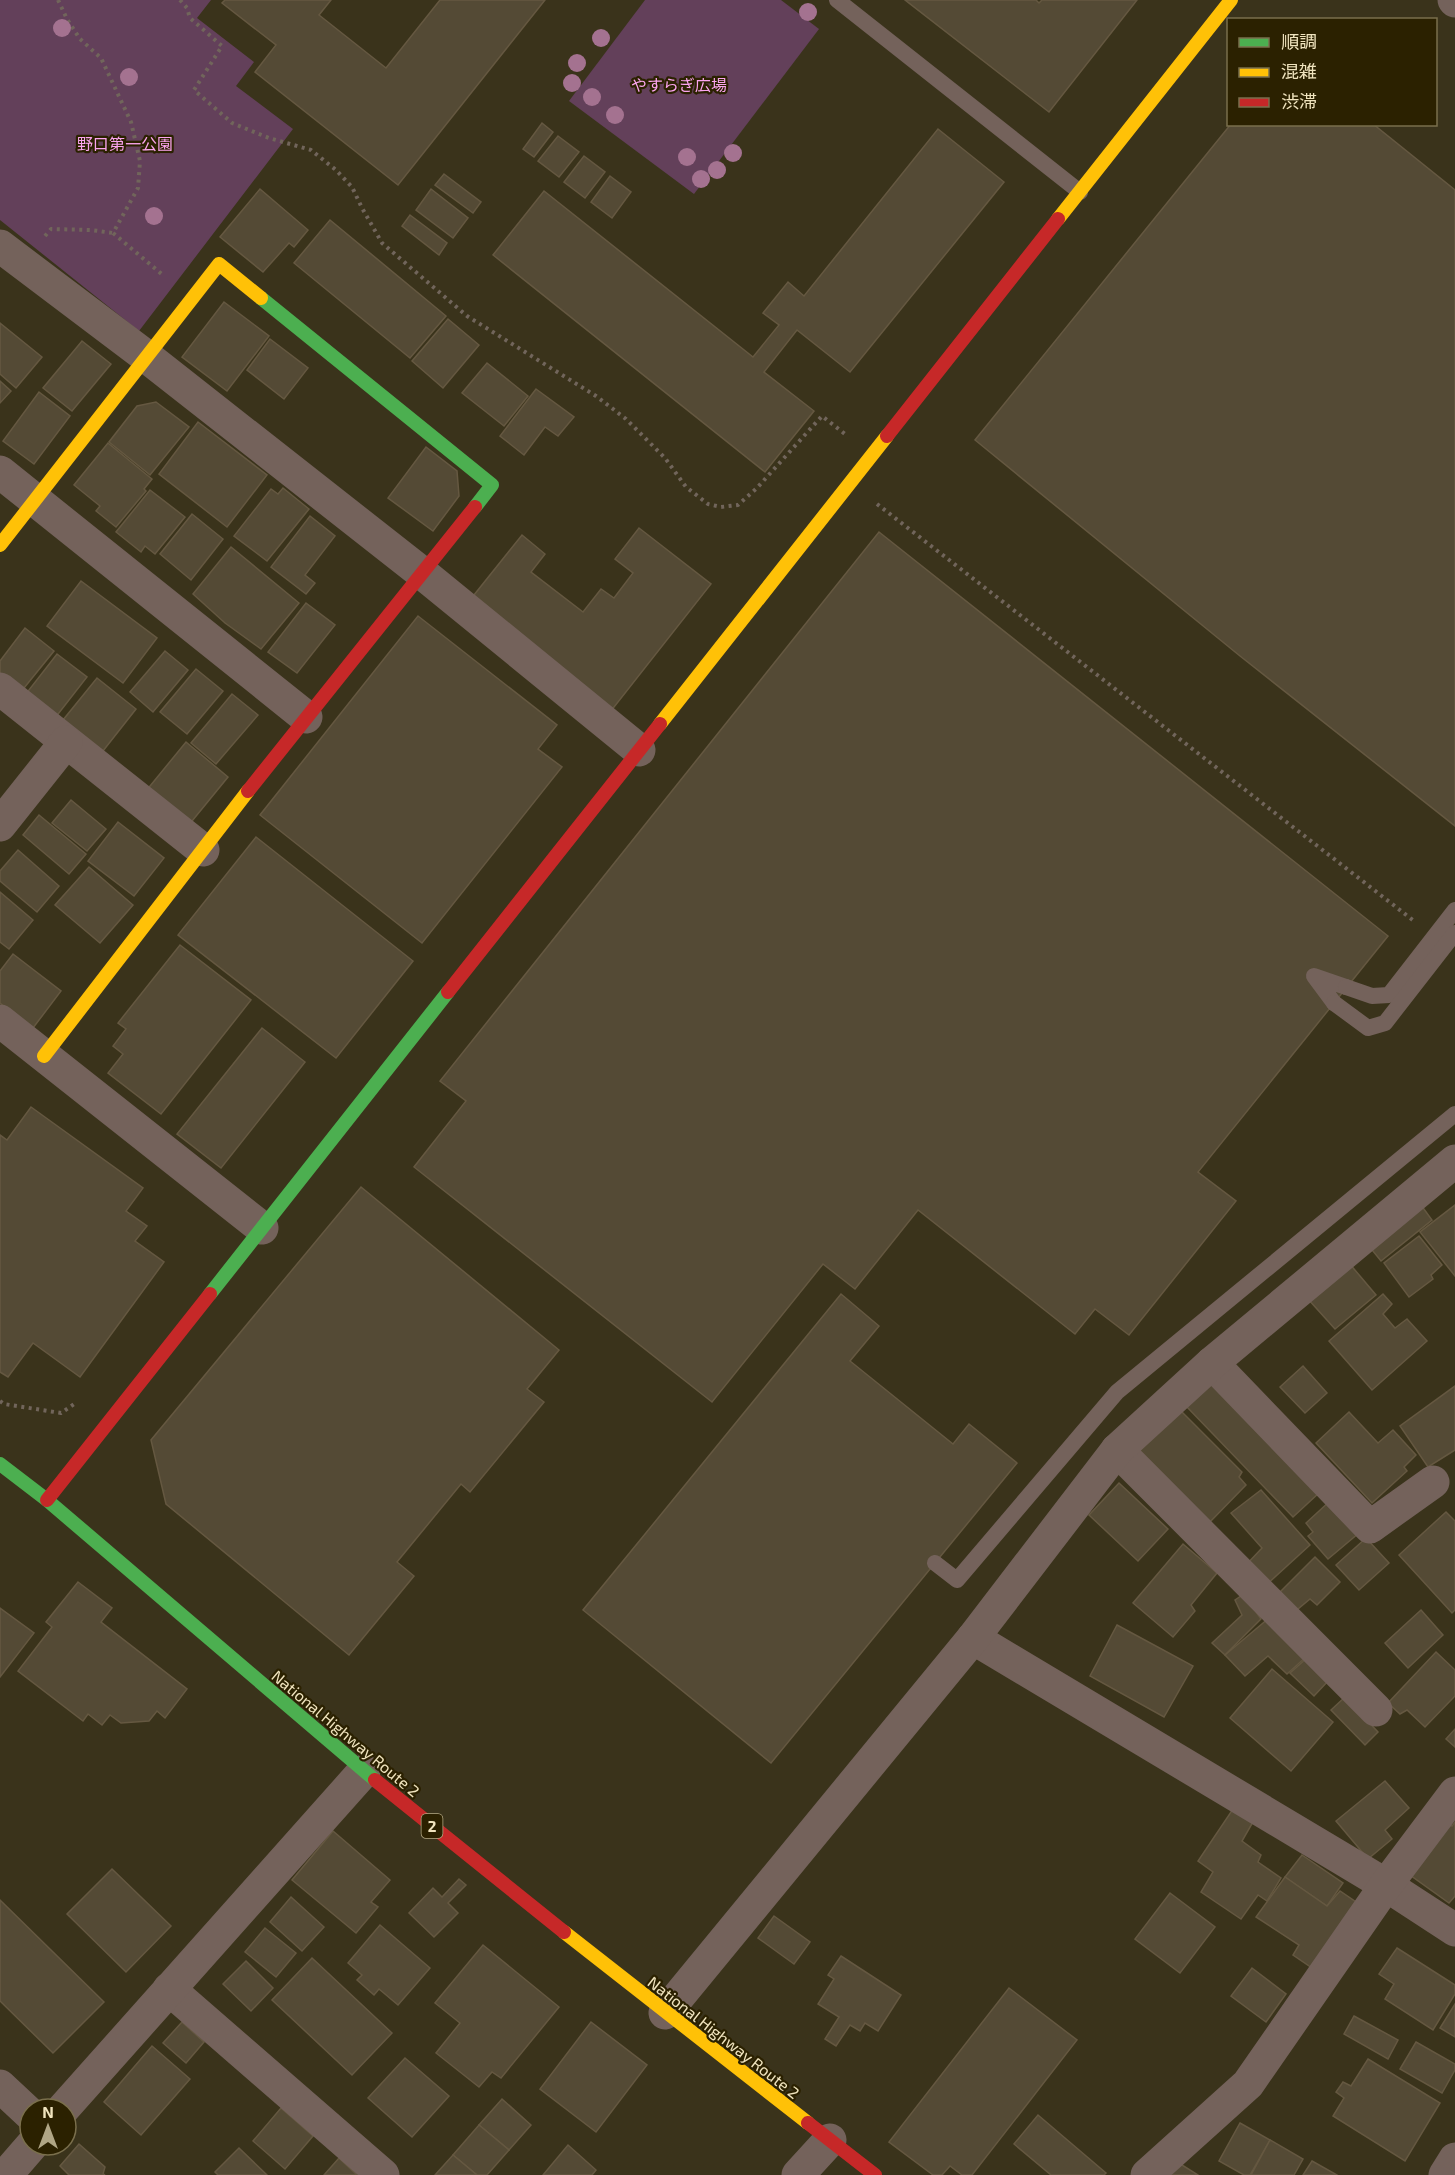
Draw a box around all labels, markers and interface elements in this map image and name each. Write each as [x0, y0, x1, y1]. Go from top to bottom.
legend [1227, 18, 1437, 126]
text: 順調 [1281, 30, 1317, 52]
text: 混雑 [1281, 60, 1317, 82]
park label: やすらぎ広場 [631, 75, 727, 94]
text: 渋滞 [1281, 90, 1317, 112]
park label: 野口第一公園 [77, 134, 173, 153]
street label: National Highway Route 2 [268, 1666, 424, 1800]
road number: 2 [422, 1814, 442, 1838]
street label: National Highway Route 2 [644, 1972, 804, 2102]
north arrow [18, 2097, 78, 2157]
text: N [42, 2102, 54, 2121]

